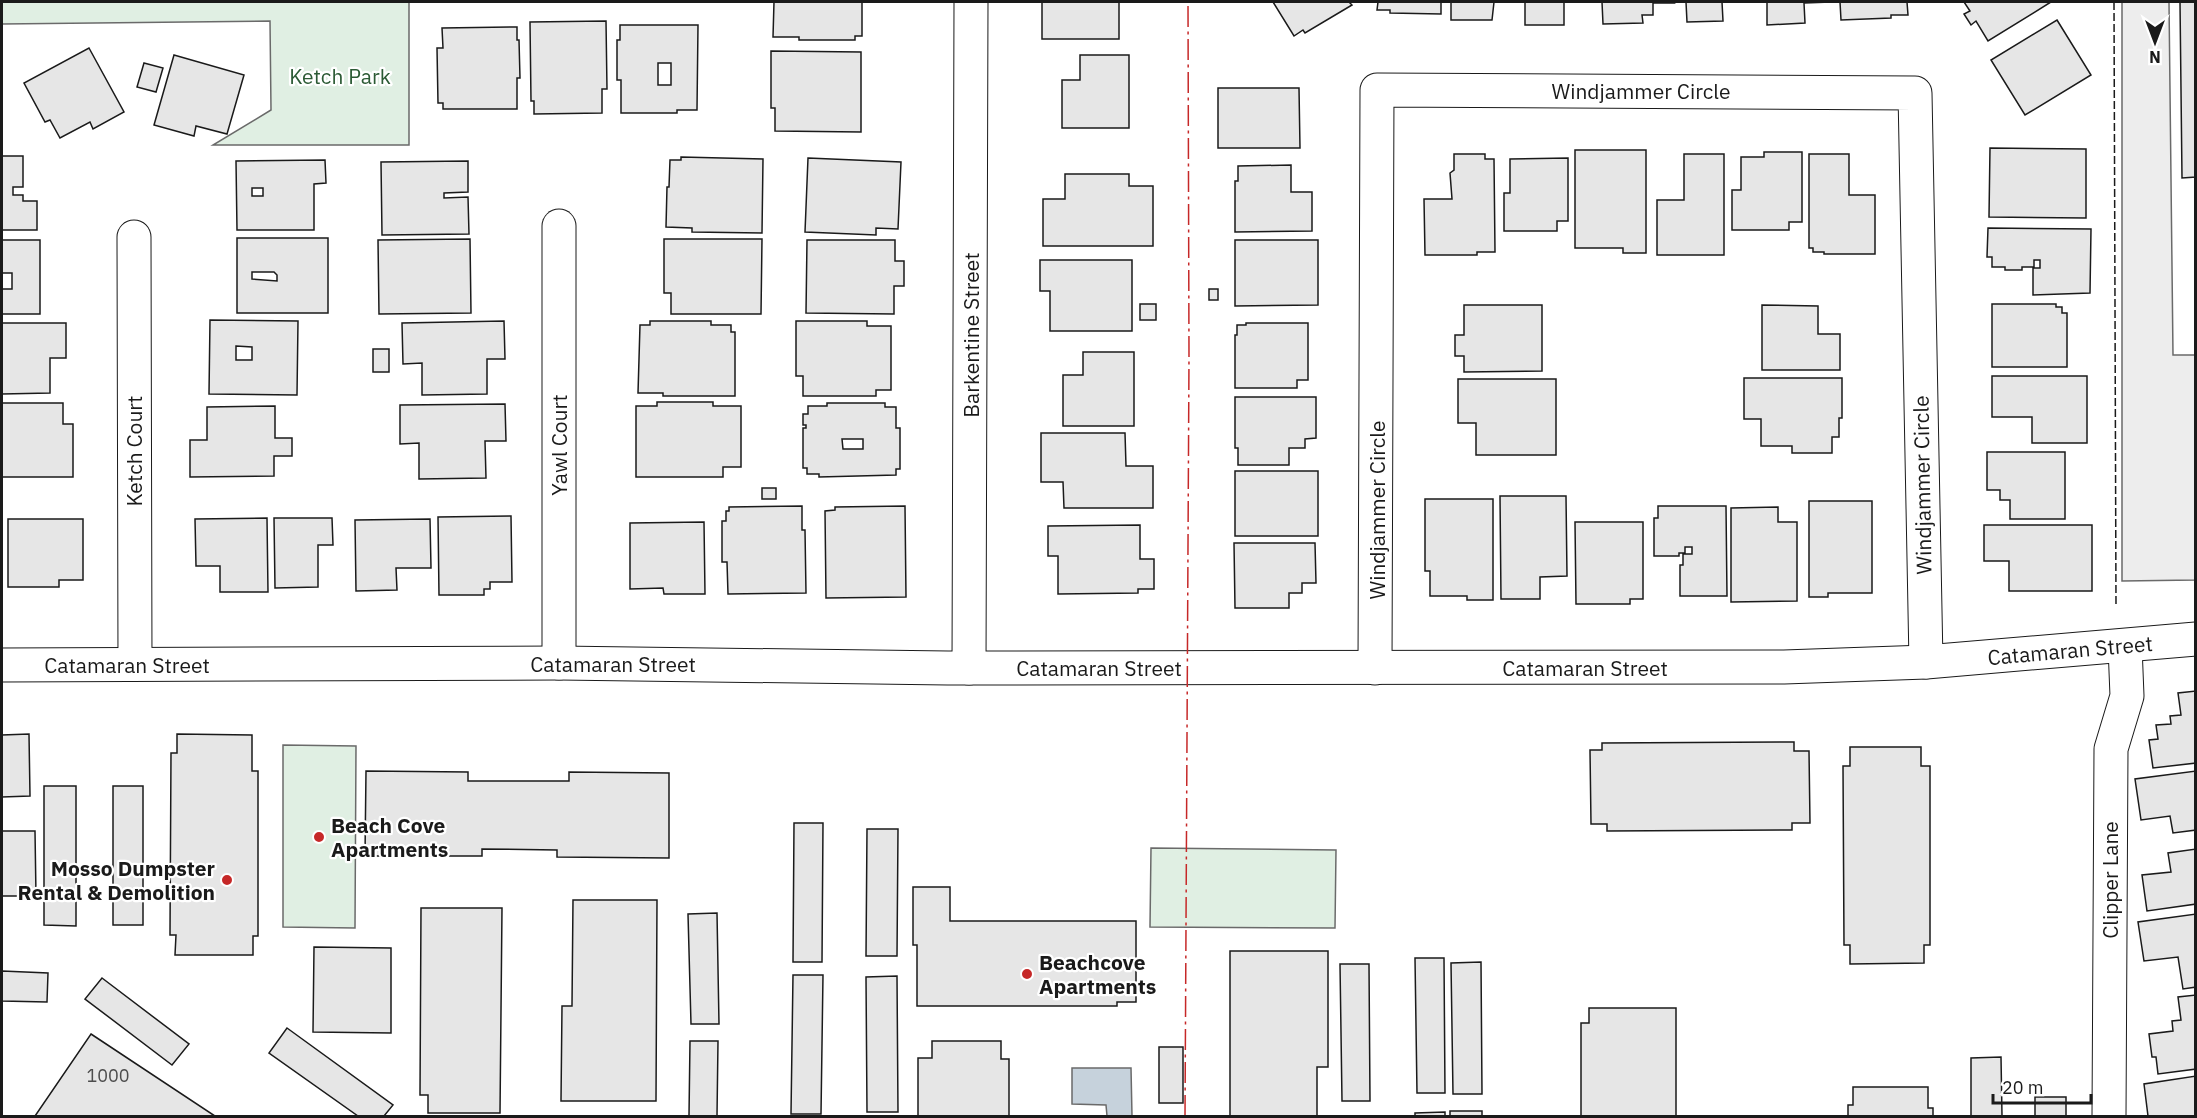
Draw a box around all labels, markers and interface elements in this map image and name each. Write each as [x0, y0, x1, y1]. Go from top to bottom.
north arrow [2125, 12, 2185, 72]
text: N [2149, 47, 2161, 67]
park label: Ketch Park [289, 62, 391, 90]
street label: Windjammer Circle [1551, 77, 1731, 105]
street label: Barkentine Street [957, 252, 985, 418]
street label: Yawl Court [545, 394, 573, 496]
street label: Windjammer Circle [1906, 395, 1938, 575]
street label: Ketch Court [120, 396, 148, 506]
street label: Windjammer Circle [1363, 420, 1391, 600]
street label: Catamaran Street [1986, 629, 2154, 671]
street label: Catamaran Street [530, 650, 696, 678]
street label: Catamaran Street [44, 651, 210, 679]
street label: Catamaran Street [1016, 654, 1182, 682]
street label: Catamaran Street [1502, 654, 1668, 682]
place label: Beach Cove Apartments [331, 811, 448, 863]
street label: Clipper Lane [2096, 821, 2124, 939]
marker: Beach Cove Apartments [312, 830, 326, 844]
place label: Mosso Dumpster Rental & Demolition [18, 854, 216, 906]
marker: Mosso Dumpster Rental & Demolition [220, 873, 234, 887]
place label: Beachcove Apartments [1039, 948, 1156, 1000]
marker: Beachcove Apartments [1020, 967, 1034, 981]
house number: 1000 [86, 1064, 130, 1087]
scale bar [1993, 1067, 2090, 1105]
text: 20 m [2002, 1076, 2044, 1099]

